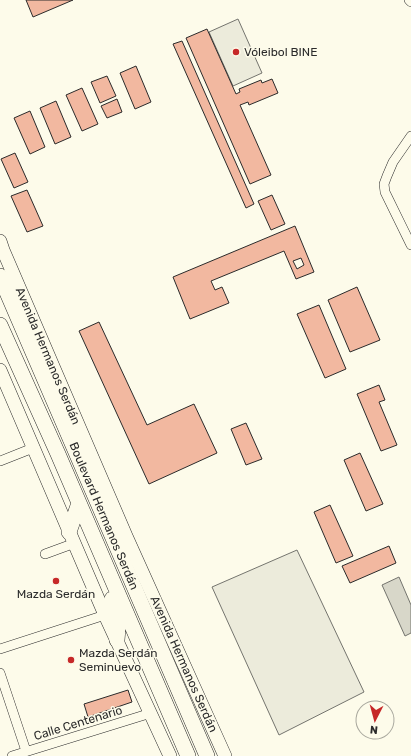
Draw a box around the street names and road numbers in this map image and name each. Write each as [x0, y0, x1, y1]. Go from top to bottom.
street label: Avenida Hermanos Serdán [13, 285, 83, 427]
street label: Boulevard Hermanos Serdán [66, 440, 142, 592]
street label: Avenida Hermanos Serdán [148, 594, 220, 734]
street label: Calle Centenario [32, 703, 124, 743]

